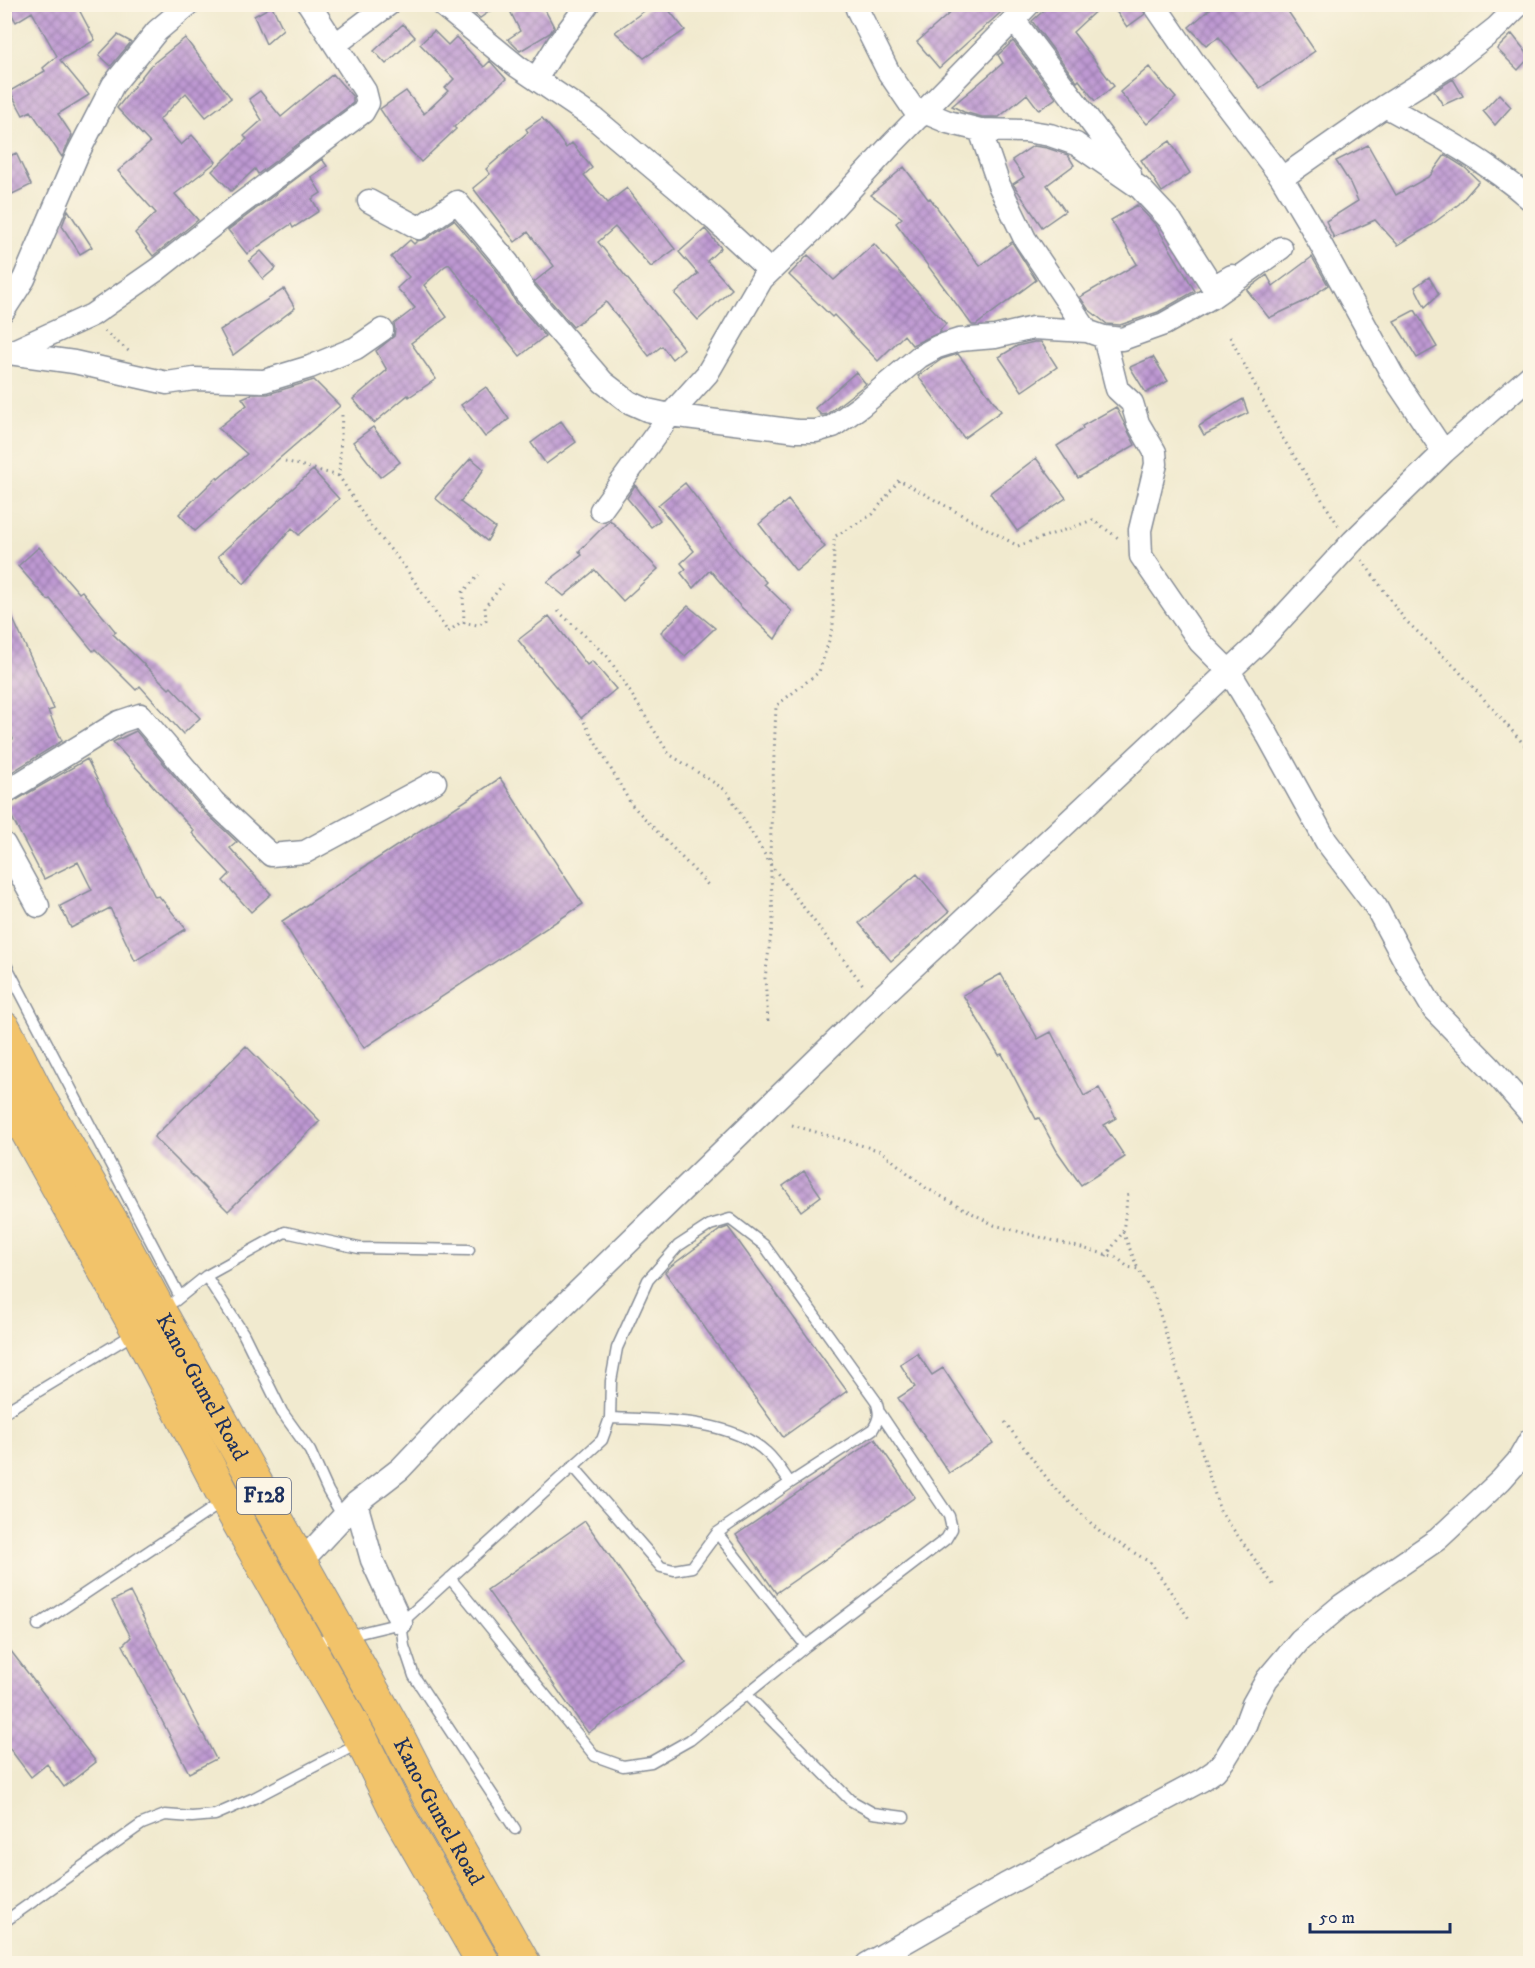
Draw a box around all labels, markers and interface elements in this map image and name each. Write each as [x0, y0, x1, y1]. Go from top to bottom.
street label: Kano-Gumel Road [150, 1309, 254, 1465]
road number: F128 [237, 1478, 291, 1514]
street label: Kano-Gumel Road [387, 1733, 490, 1890]
scale bar [1310, 1896, 1450, 1934]
text: 50 m [1319, 1907, 1355, 1929]

